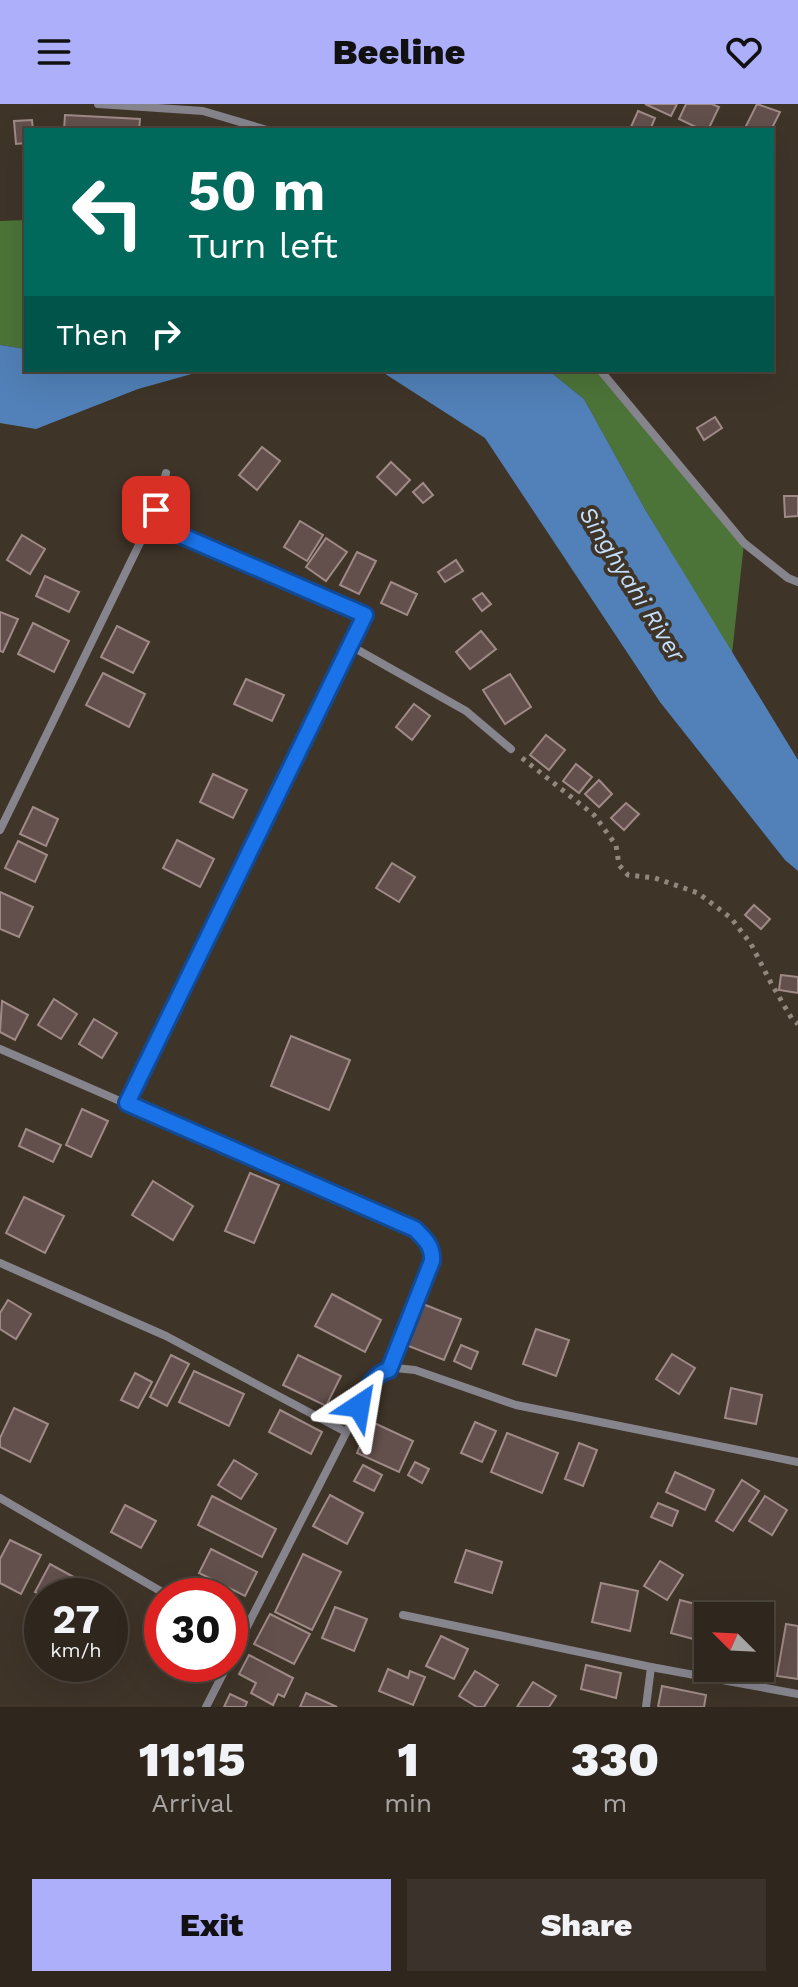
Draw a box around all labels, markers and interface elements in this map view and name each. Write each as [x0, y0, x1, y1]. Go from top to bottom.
icon: menu [32, 30, 76, 74]
icon: heart [722, 30, 766, 74]
text: Beeline [333, 31, 465, 73]
text: 50 m [188, 158, 325, 224]
icon: left [56, 160, 160, 264]
text: Turn left [188, 225, 338, 267]
icon: right [144, 312, 188, 356]
text: Then [56, 317, 128, 352]
pin [122, 476, 190, 544]
icon: arrive [134, 488, 178, 532]
water label: Singhyahi River [573, 501, 692, 668]
position arrow [317, 1364, 401, 1448]
speed limit sign: 30 [144, 1578, 248, 1682]
text: 27 [52, 1596, 100, 1643]
north arrow [694, 1602, 774, 1682]
map controls [694, 1602, 774, 1682]
text: km/h [50, 1638, 102, 1662]
text: 11:15 [139, 1731, 246, 1788]
text: 1 [397, 1731, 419, 1788]
text: 330 [571, 1731, 659, 1788]
text: Arrival [152, 1788, 233, 1818]
text: min [384, 1788, 432, 1818]
text: m [603, 1788, 627, 1818]
button: Exit [32, 1879, 391, 1971]
button: Share [407, 1879, 766, 1971]

